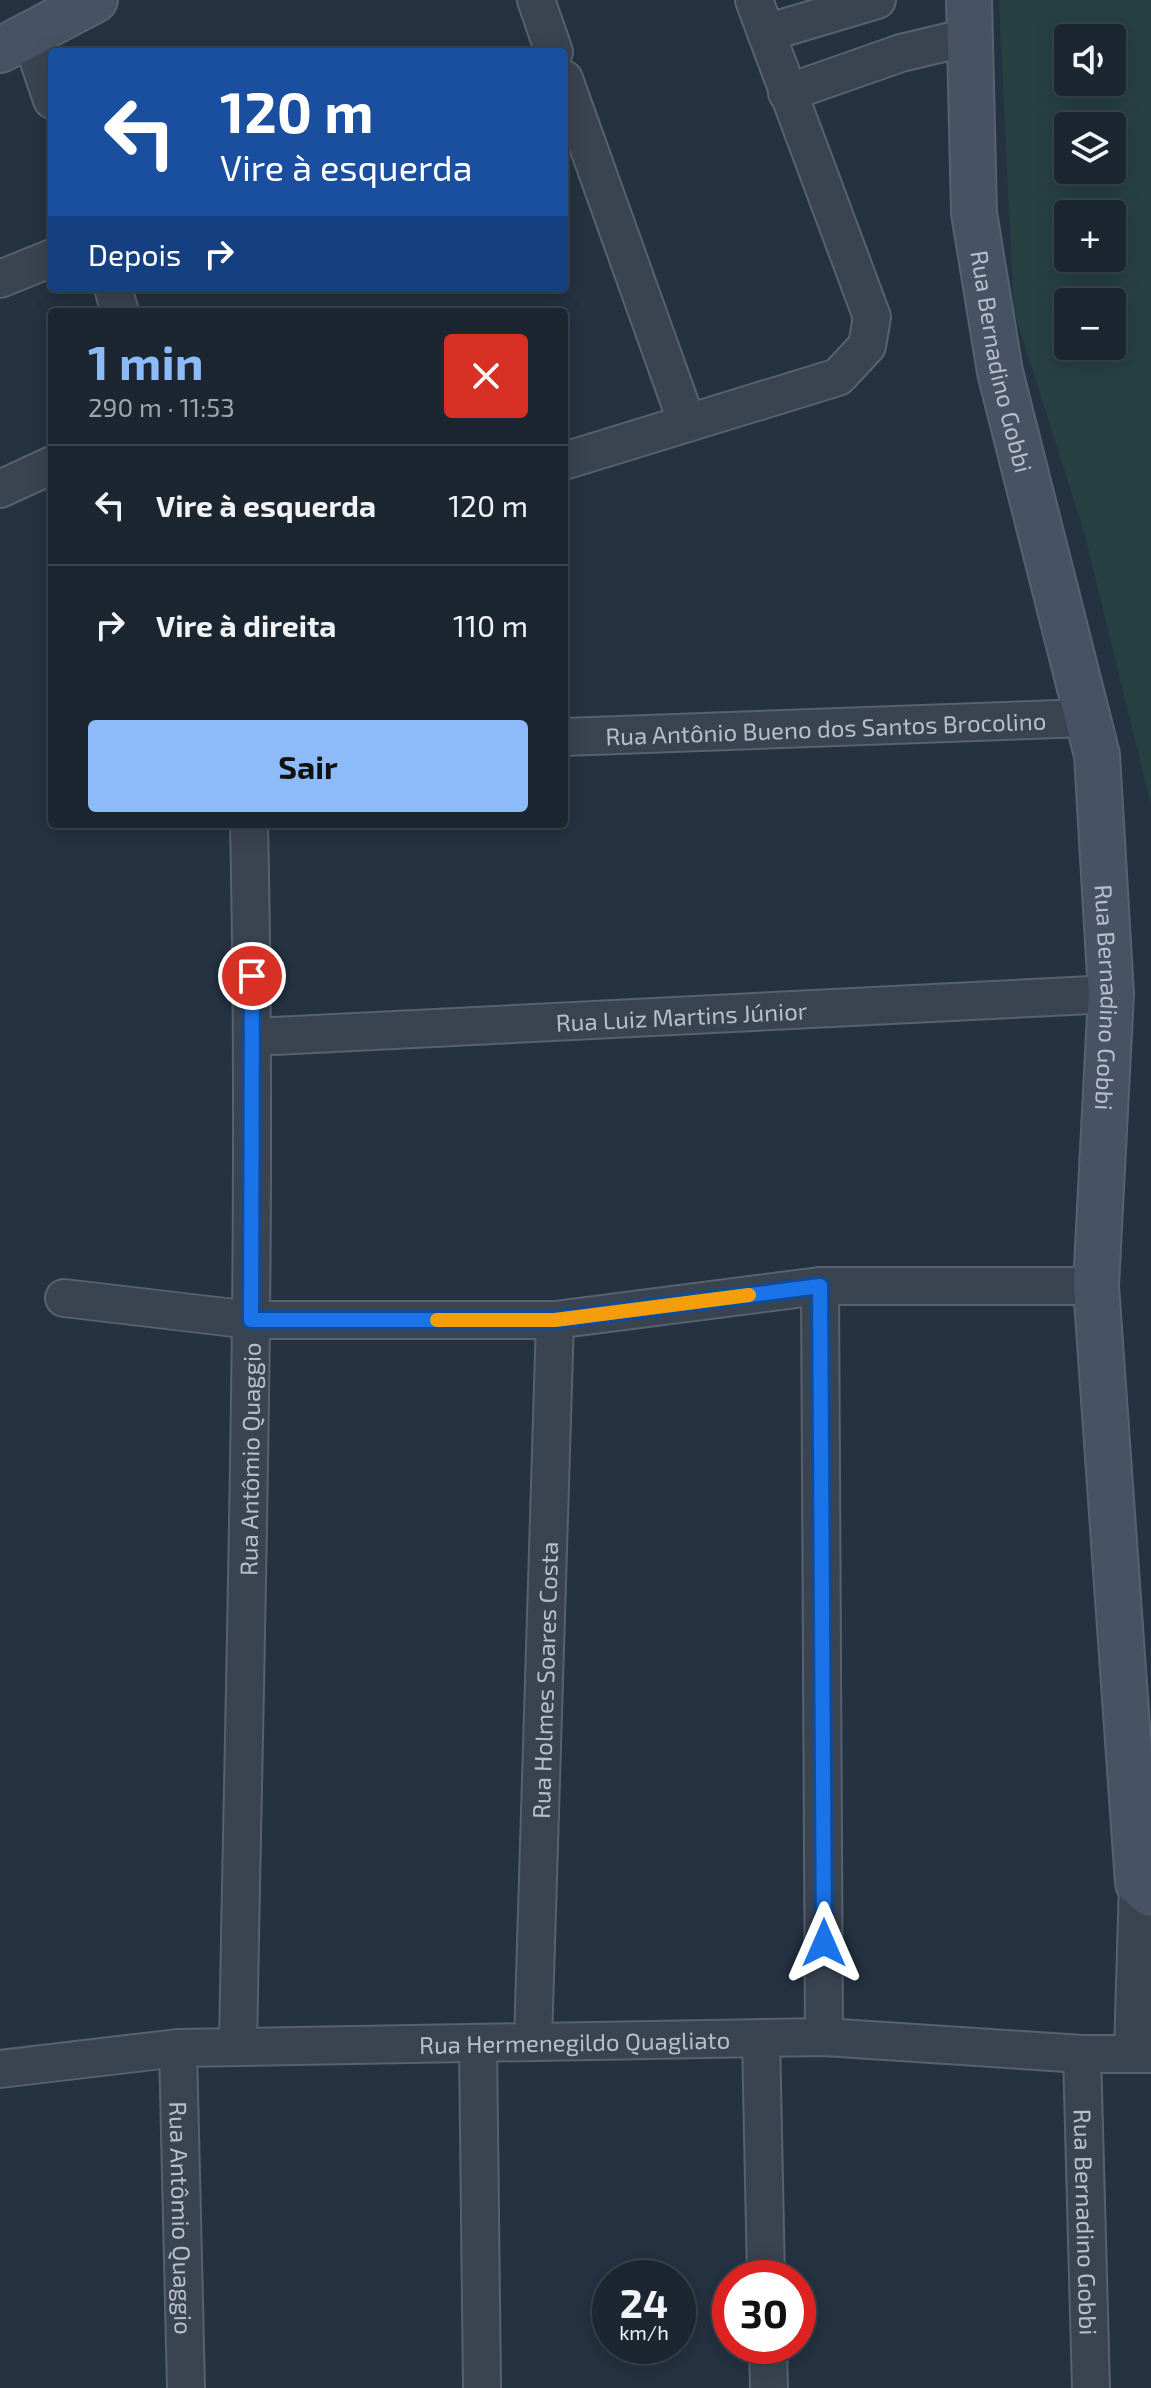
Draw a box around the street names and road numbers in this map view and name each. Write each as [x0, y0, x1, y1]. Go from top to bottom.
street label: Rua Bernadino Gobbi [966, 248, 1039, 475]
street label: Rua Antônio Bueno dos Santos Brocolino [605, 705, 1047, 750]
street label: Rua Bernadino Gobbi [1090, 883, 1126, 1111]
street label: Rua Luiz Martins Júnior [555, 995, 808, 1036]
street label: Rua Antômio Quaggio [233, 1342, 265, 1576]
street label: Rua Holmes Soares Costa [525, 1541, 563, 1819]
street label: Rua Hermenegildo Quagliato [419, 2024, 730, 2058]
street label: Rua Antômio Quaggio [165, 2101, 199, 2335]
street label: Rua Bernadino Gobbi [1069, 2108, 1104, 2335]

